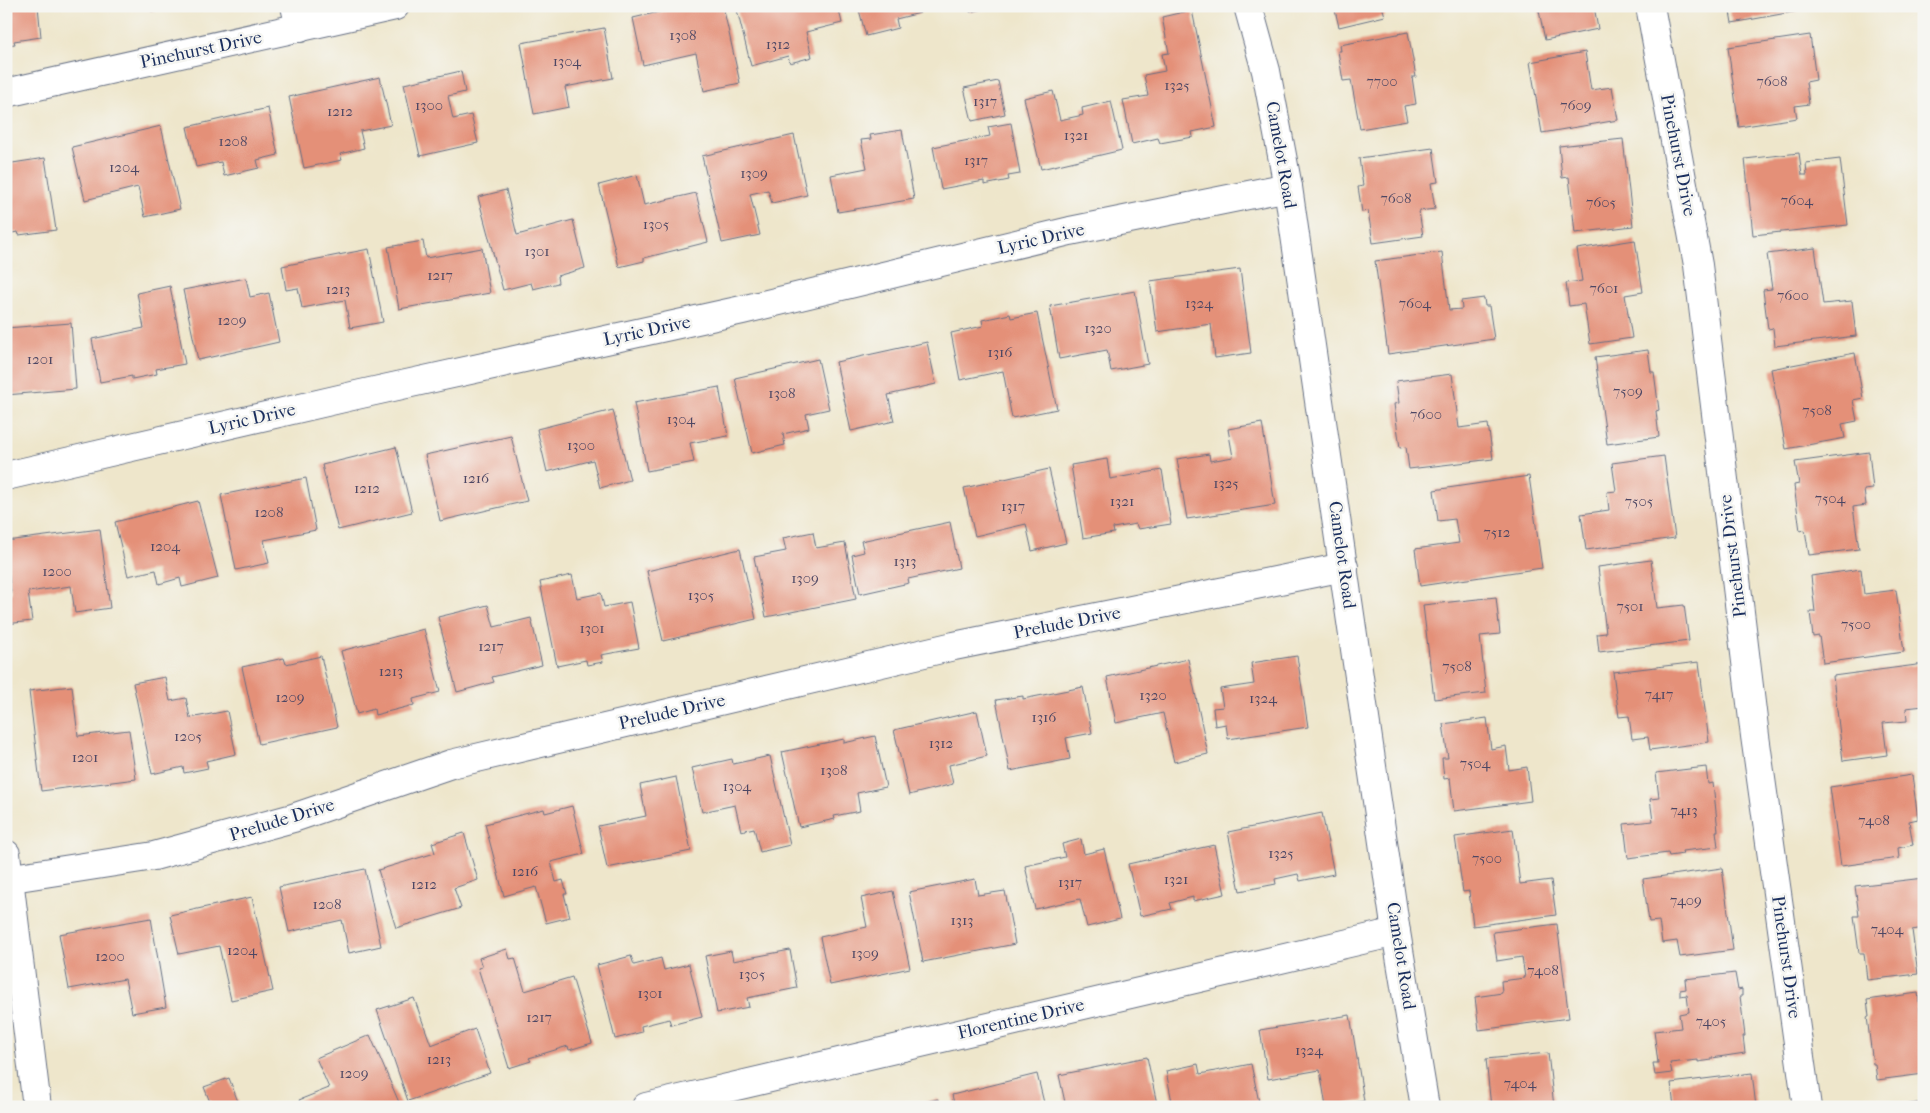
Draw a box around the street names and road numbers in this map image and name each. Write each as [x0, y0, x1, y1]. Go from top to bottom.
street label: Pinehurst Drive [138, 27, 264, 73]
street label: Pinehurst Drive [1656, 92, 1700, 218]
street label: Camelot Road [1261, 100, 1301, 210]
street label: Lyric Drive [995, 219, 1087, 259]
street label: Lyric Drive [601, 311, 693, 350]
street label: Lyric Drive [206, 399, 298, 439]
street label: Pinehurst Drive [1715, 493, 1751, 619]
street label: Camelot Road [1324, 500, 1360, 610]
street label: Prelude Drive [1012, 602, 1122, 644]
street label: Prelude Drive [617, 690, 727, 734]
street label: Prelude Drive [227, 794, 337, 846]
street label: Pinehurst Drive [1767, 894, 1805, 1020]
street label: Camelot Road [1382, 901, 1420, 1011]
street label: Florentine Drive [956, 994, 1086, 1044]

